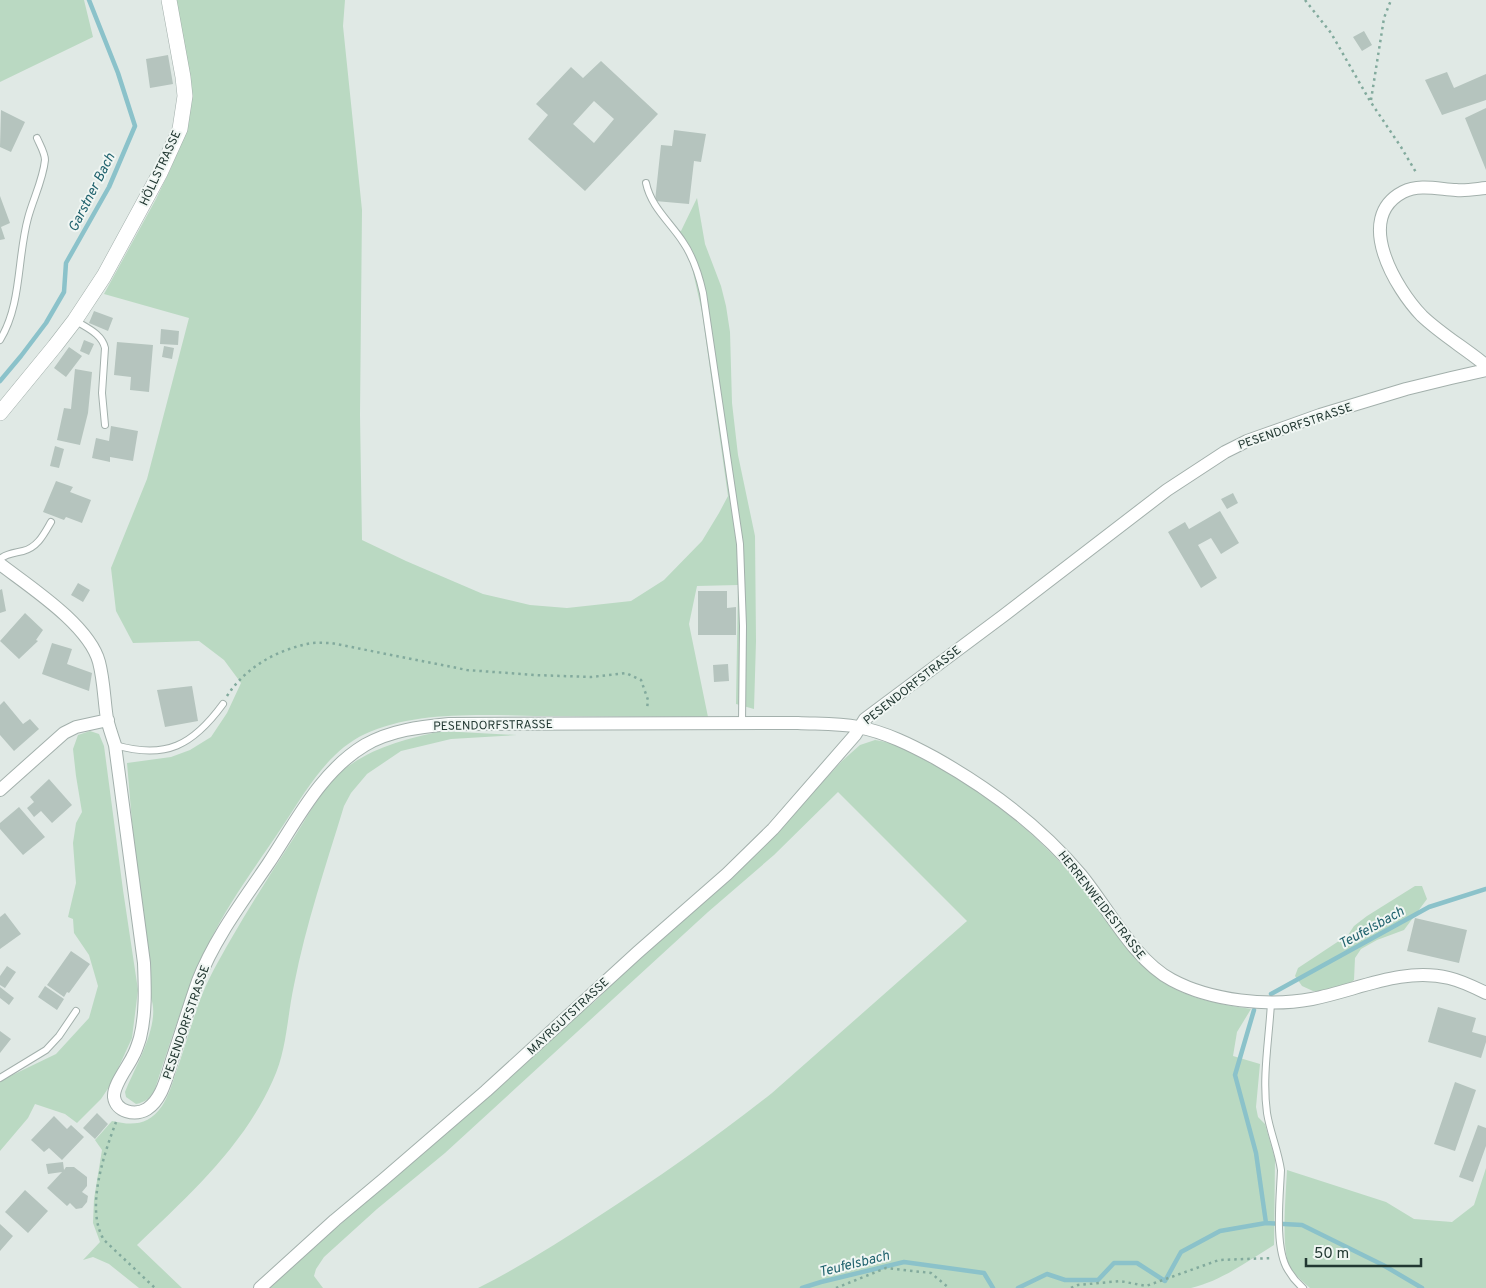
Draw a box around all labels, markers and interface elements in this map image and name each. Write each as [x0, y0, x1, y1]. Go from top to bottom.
street label: HÖLLSTRASSE [136, 128, 185, 209]
water label: Garstner Bach [65, 150, 120, 235]
street label: PESENDORFSTRASSE [1236, 400, 1355, 454]
street label: PESENDORFSTRASSE [860, 643, 965, 729]
street label: PESENDORFSTRASSE [433, 717, 553, 735]
street label: HERRENWEIDESTRASSE [1054, 848, 1149, 963]
water label: Teufelsbach [1336, 903, 1408, 953]
street label: PESENDORFSTRASSE [160, 963, 214, 1082]
street label: MAYRGUTSTRASSE [524, 975, 613, 1059]
scale bar [1306, 1236, 1421, 1268]
text: 50 m [1314, 1245, 1349, 1264]
water label: Teufelsbach [817, 1247, 892, 1281]

